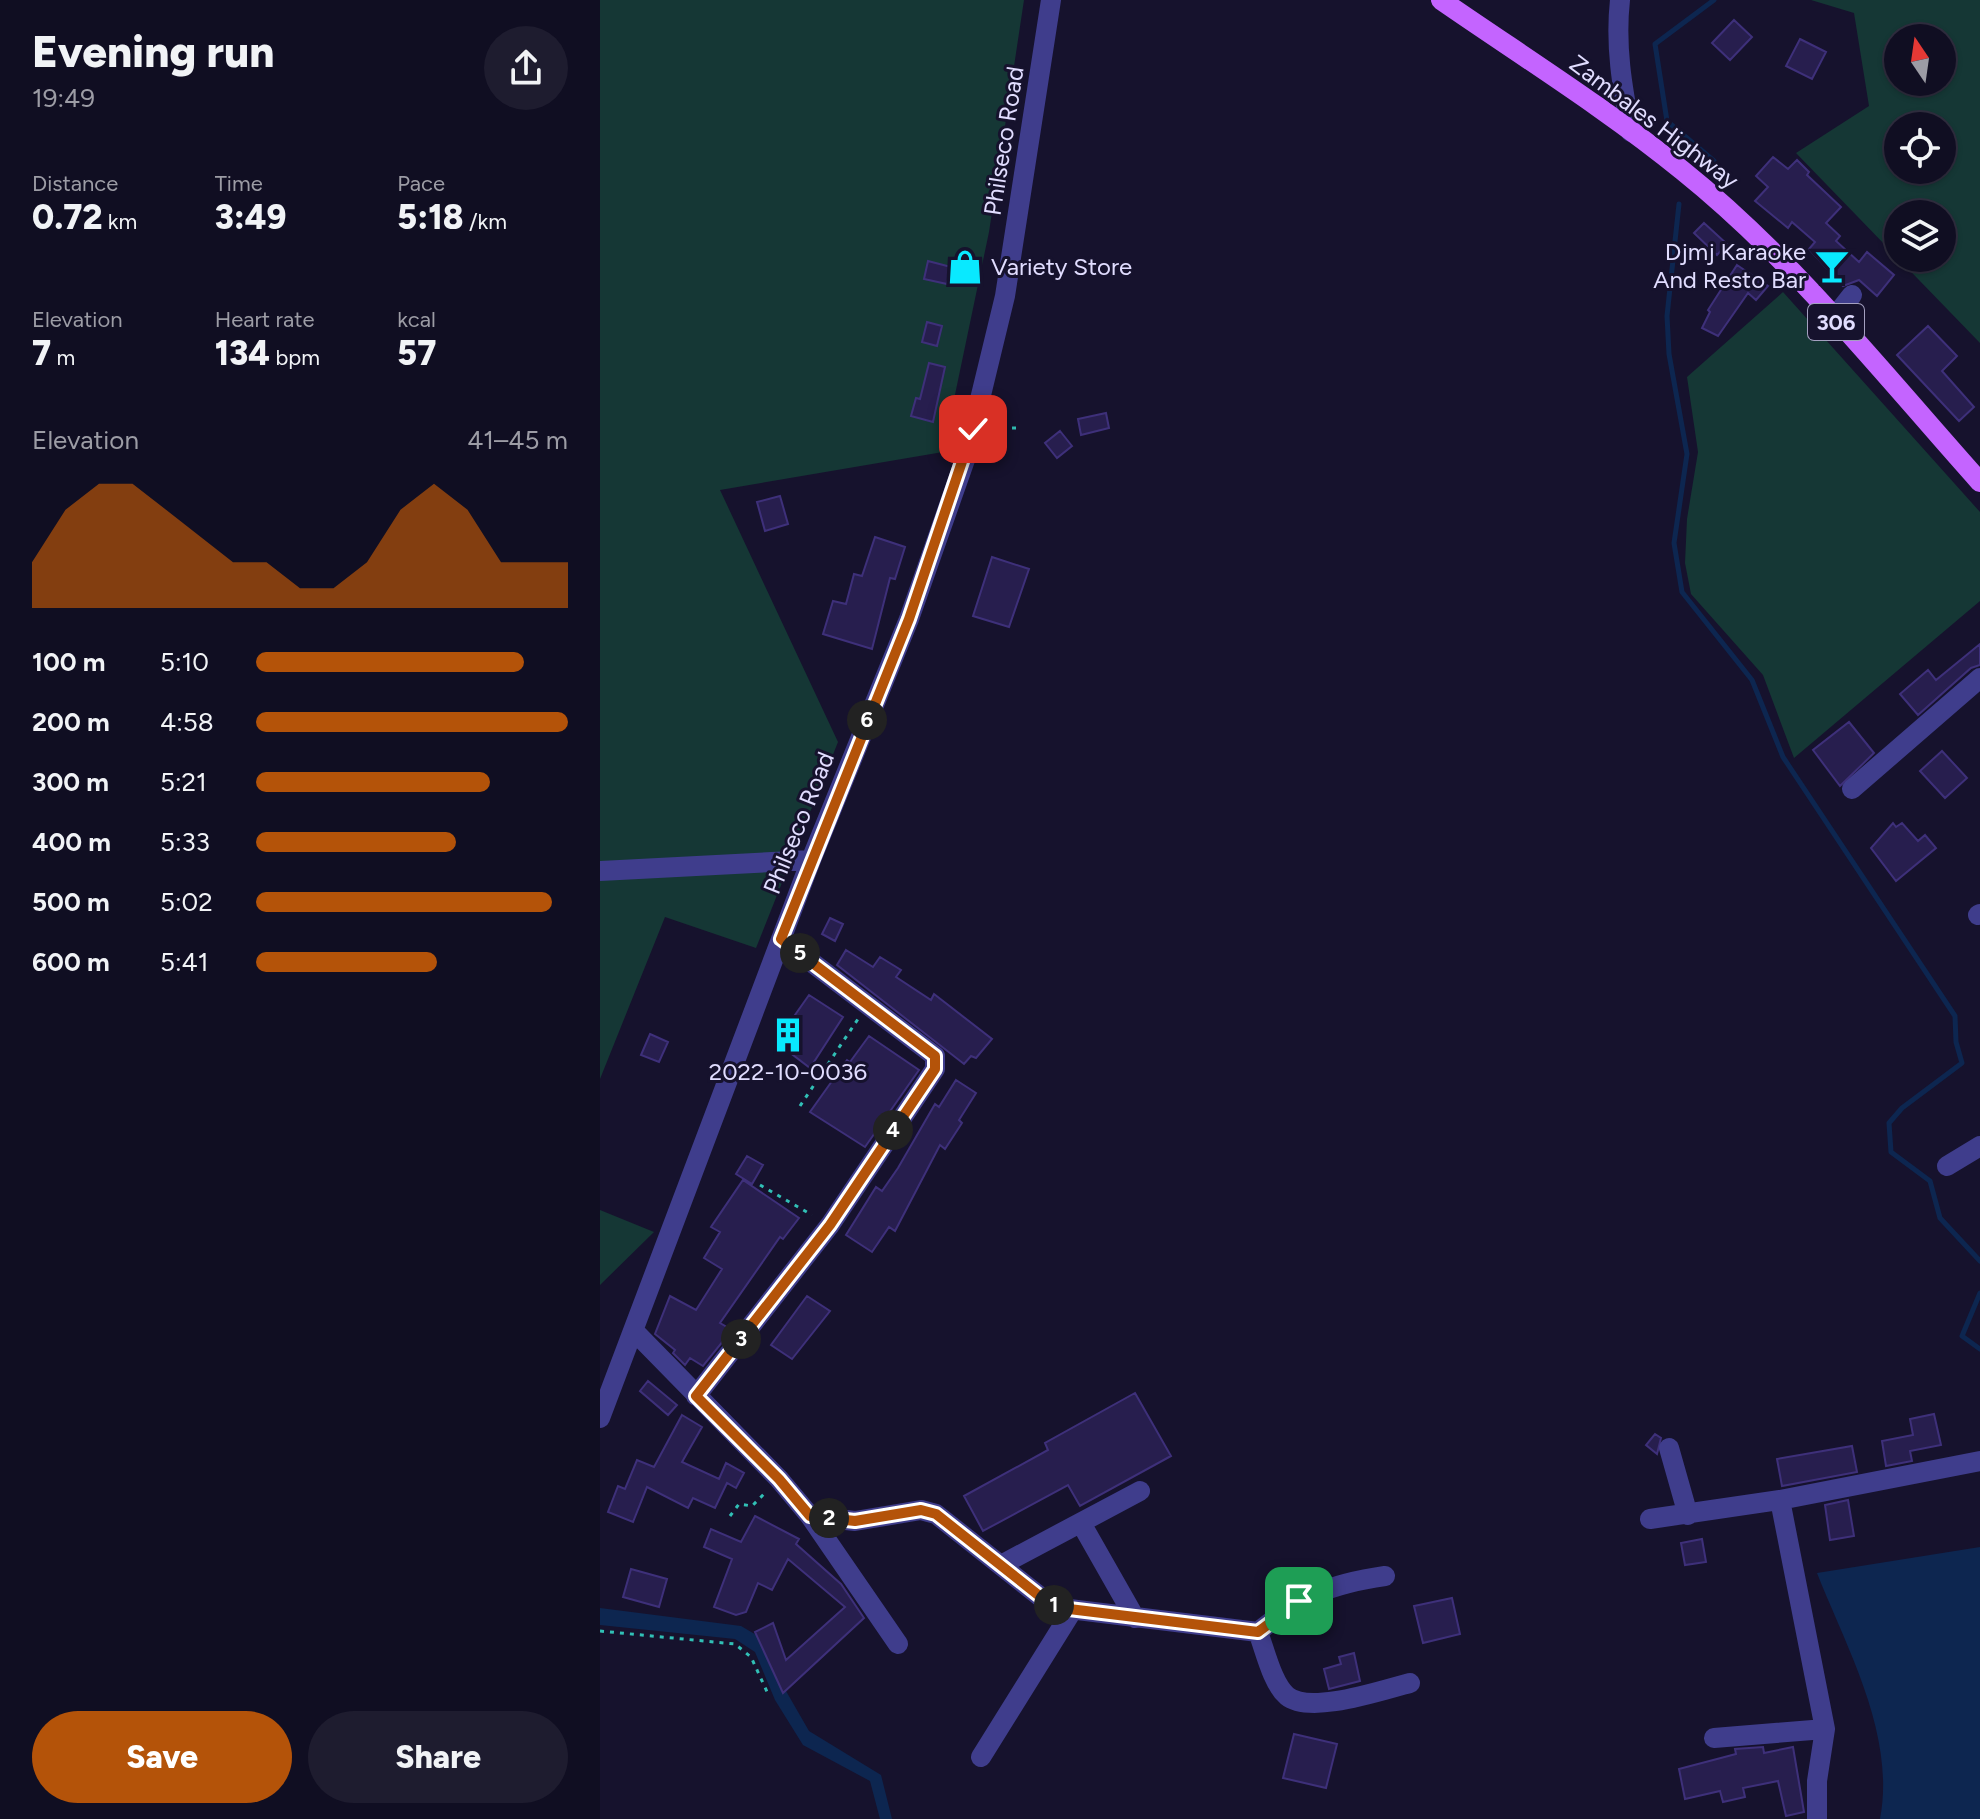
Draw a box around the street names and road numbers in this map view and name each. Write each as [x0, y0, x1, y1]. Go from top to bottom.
street label: Zambales Highway [1564, 49, 1745, 195]
street label: Philseco Road [977, 64, 1030, 218]
road number: 306 [1808, 304, 1864, 340]
street label: Philseco Road [757, 748, 840, 898]

